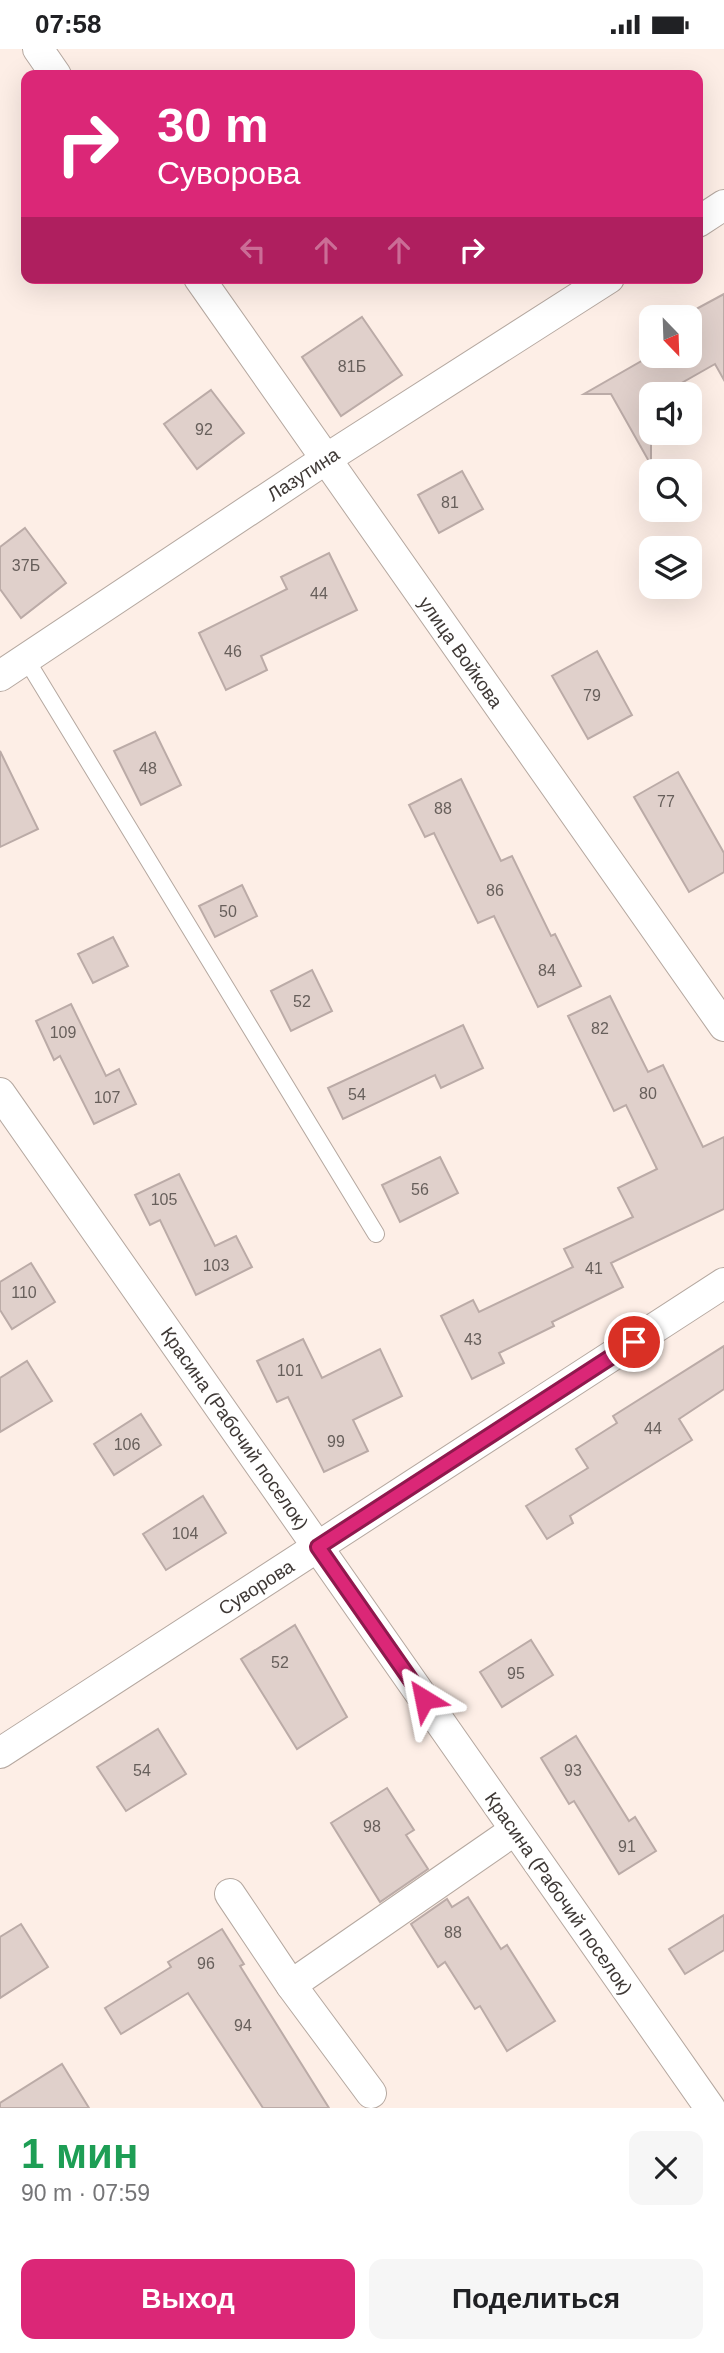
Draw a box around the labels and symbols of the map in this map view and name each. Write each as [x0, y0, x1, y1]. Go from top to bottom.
north arrow [639, 305, 702, 367]
house number: 81Б [338, 358, 366, 375]
house number: 92 [195, 421, 213, 438]
street label: Лазутина [264, 443, 343, 505]
house number: 81 [441, 494, 459, 511]
house number: 37Б [12, 557, 40, 574]
house number: 44 [310, 585, 328, 602]
street label: улица Войкова [414, 593, 507, 712]
house number: 46 [224, 643, 242, 660]
house number: 79 [583, 687, 601, 704]
house number: 48 [139, 760, 157, 777]
house number: 77 [657, 793, 675, 810]
house number: 88 [434, 800, 452, 817]
house number: 86 [486, 882, 504, 899]
house number: 50 [219, 903, 237, 920]
house number: 84 [538, 962, 556, 979]
house number: 52 [293, 993, 311, 1010]
house number: 82 [591, 1020, 609, 1037]
house number: 109 [50, 1024, 76, 1041]
house number: 80 [639, 1085, 657, 1102]
house number: 54 [348, 1086, 366, 1103]
house number: 107 [94, 1089, 120, 1106]
house number: 56 [411, 1181, 429, 1198]
house number: 105 [151, 1191, 177, 1208]
house number: 103 [203, 1257, 229, 1274]
house number: 41 [585, 1260, 603, 1277]
house number: 110 [11, 1284, 37, 1301]
pin [604, 1312, 664, 1372]
street label: Красина (Рабочий поселок) [157, 1323, 313, 1533]
house number: 43 [464, 1331, 482, 1348]
house number: 101 [277, 1362, 303, 1379]
house number: 44 [644, 1420, 662, 1437]
house number: 99 [327, 1433, 345, 1450]
house number: 106 [114, 1436, 140, 1453]
house number: 104 [172, 1525, 198, 1542]
street label: Суворова [215, 1555, 298, 1619]
house number: 52 [271, 1654, 289, 1671]
position arrow [387, 1662, 461, 1736]
house number: 95 [507, 1665, 525, 1682]
house number: 54 [133, 1762, 151, 1779]
house number: 93 [564, 1762, 582, 1779]
street label: Красина (Рабочий поселок) [481, 1788, 637, 1998]
house number: 98 [363, 1818, 381, 1835]
house number: 91 [618, 1838, 636, 1855]
house number: 88 [444, 1924, 462, 1941]
house number: 96 [197, 1955, 215, 1972]
house number: 94 [234, 2017, 252, 2034]

